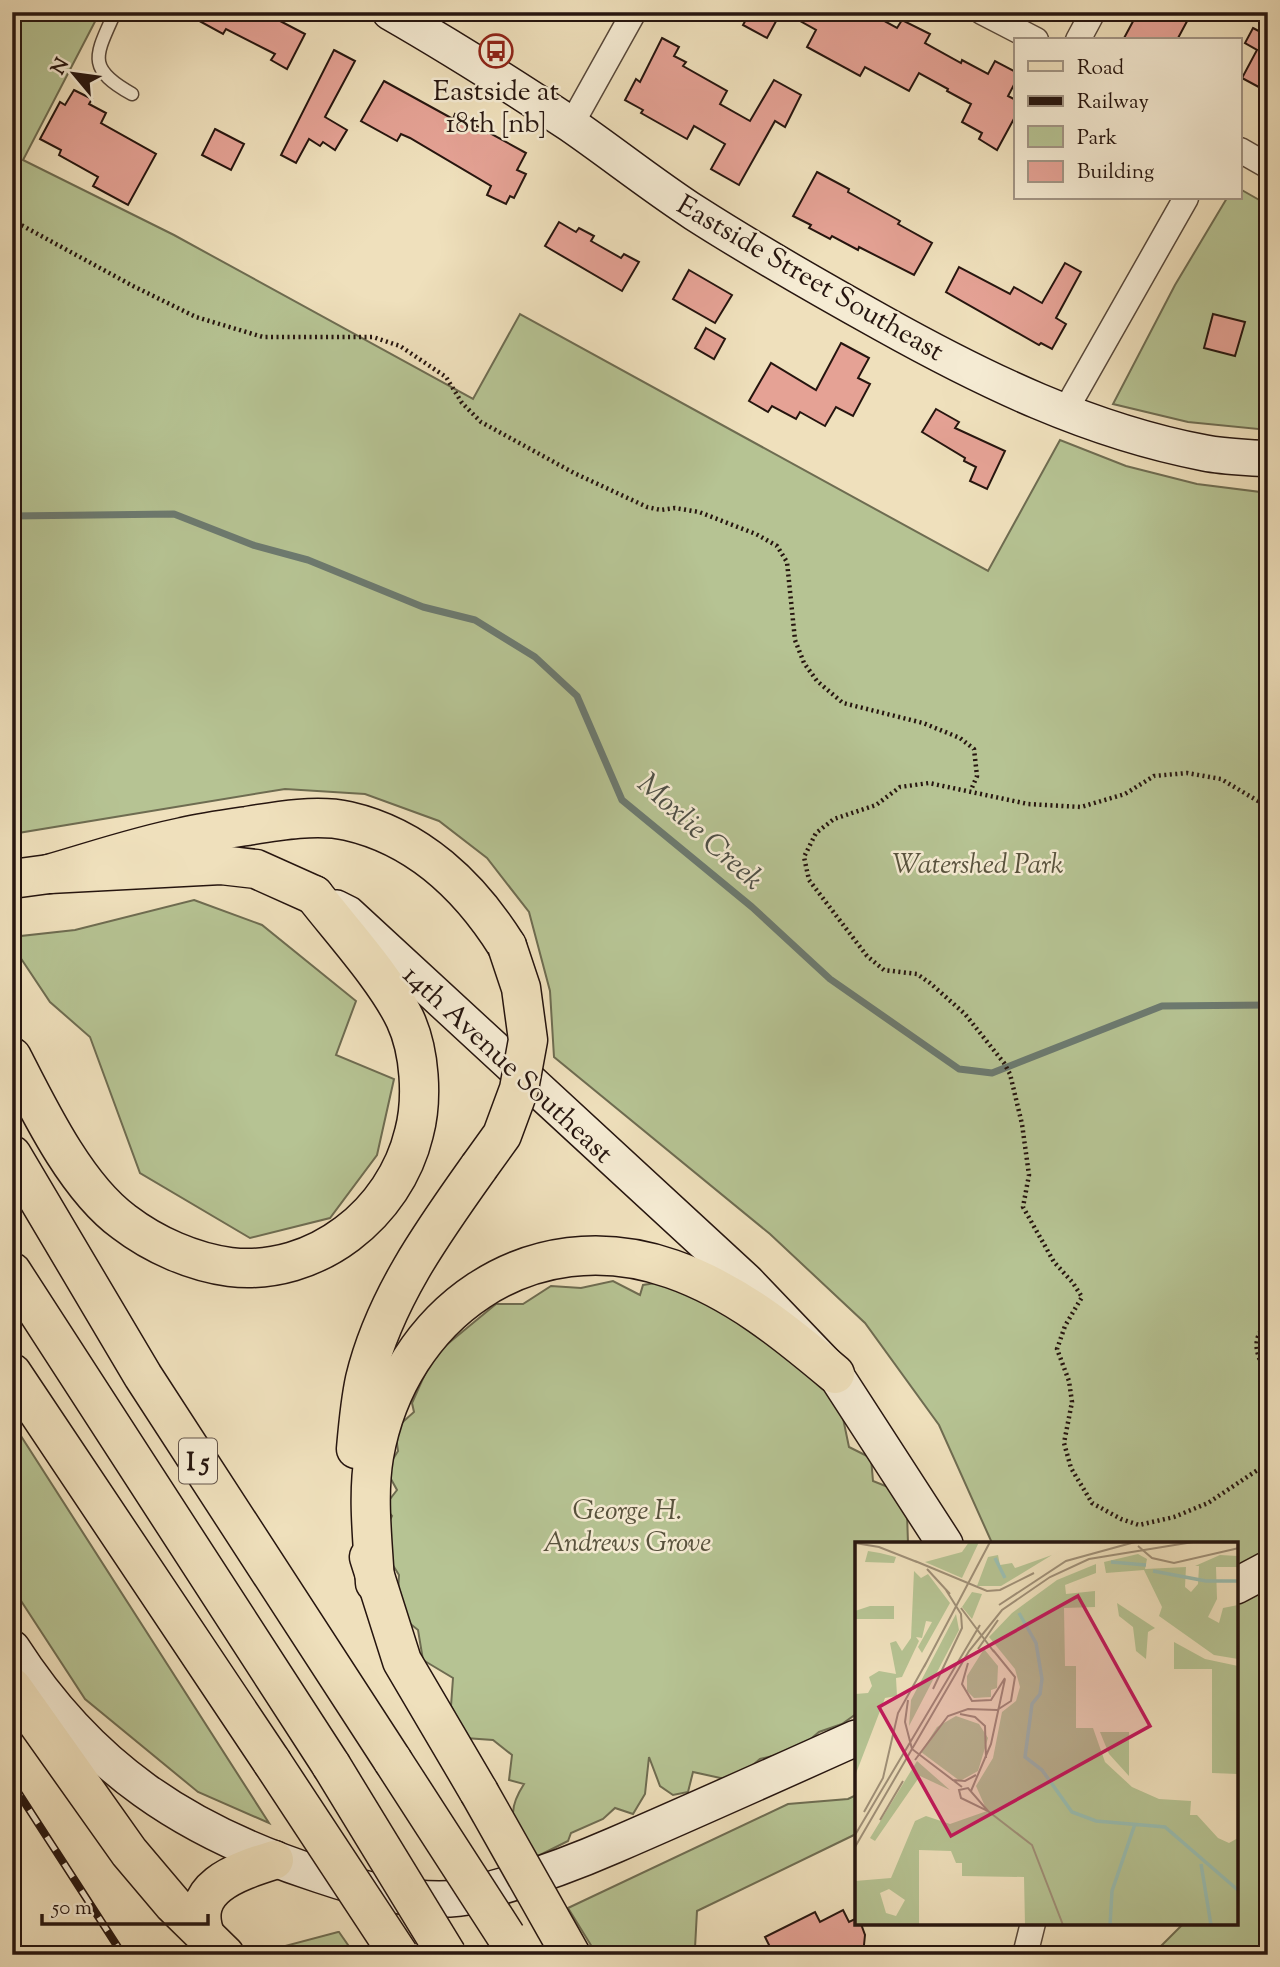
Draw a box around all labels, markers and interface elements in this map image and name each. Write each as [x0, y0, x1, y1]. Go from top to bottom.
bus stop icon: Eastside at 18th [nb] [477, 32, 515, 70]
north arrow [38, 38, 108, 108]
legend [1014, 38, 1242, 200]
text: N [46, 54, 77, 80]
text: Road [1077, 54, 1124, 84]
place label: Eastside at 18th [nb] [433, 73, 559, 145]
text: Railway [1077, 88, 1149, 118]
text: Park [1077, 124, 1118, 154]
text: Building [1077, 158, 1154, 188]
street label: Eastside Street Southeast [669, 187, 951, 373]
water label: Moxlie Creek [627, 764, 772, 901]
park label: Watershed Park [893, 846, 1064, 886]
street label: 14th Avenue Southeast [393, 957, 622, 1174]
road number: I 5 [179, 1438, 217, 1484]
park label: George H. Andrews Grove [543, 1492, 711, 1564]
inset map [855, 1542, 1238, 1925]
scale bar [42, 1883, 208, 1927]
text: 50 m [51, 1894, 92, 1924]

